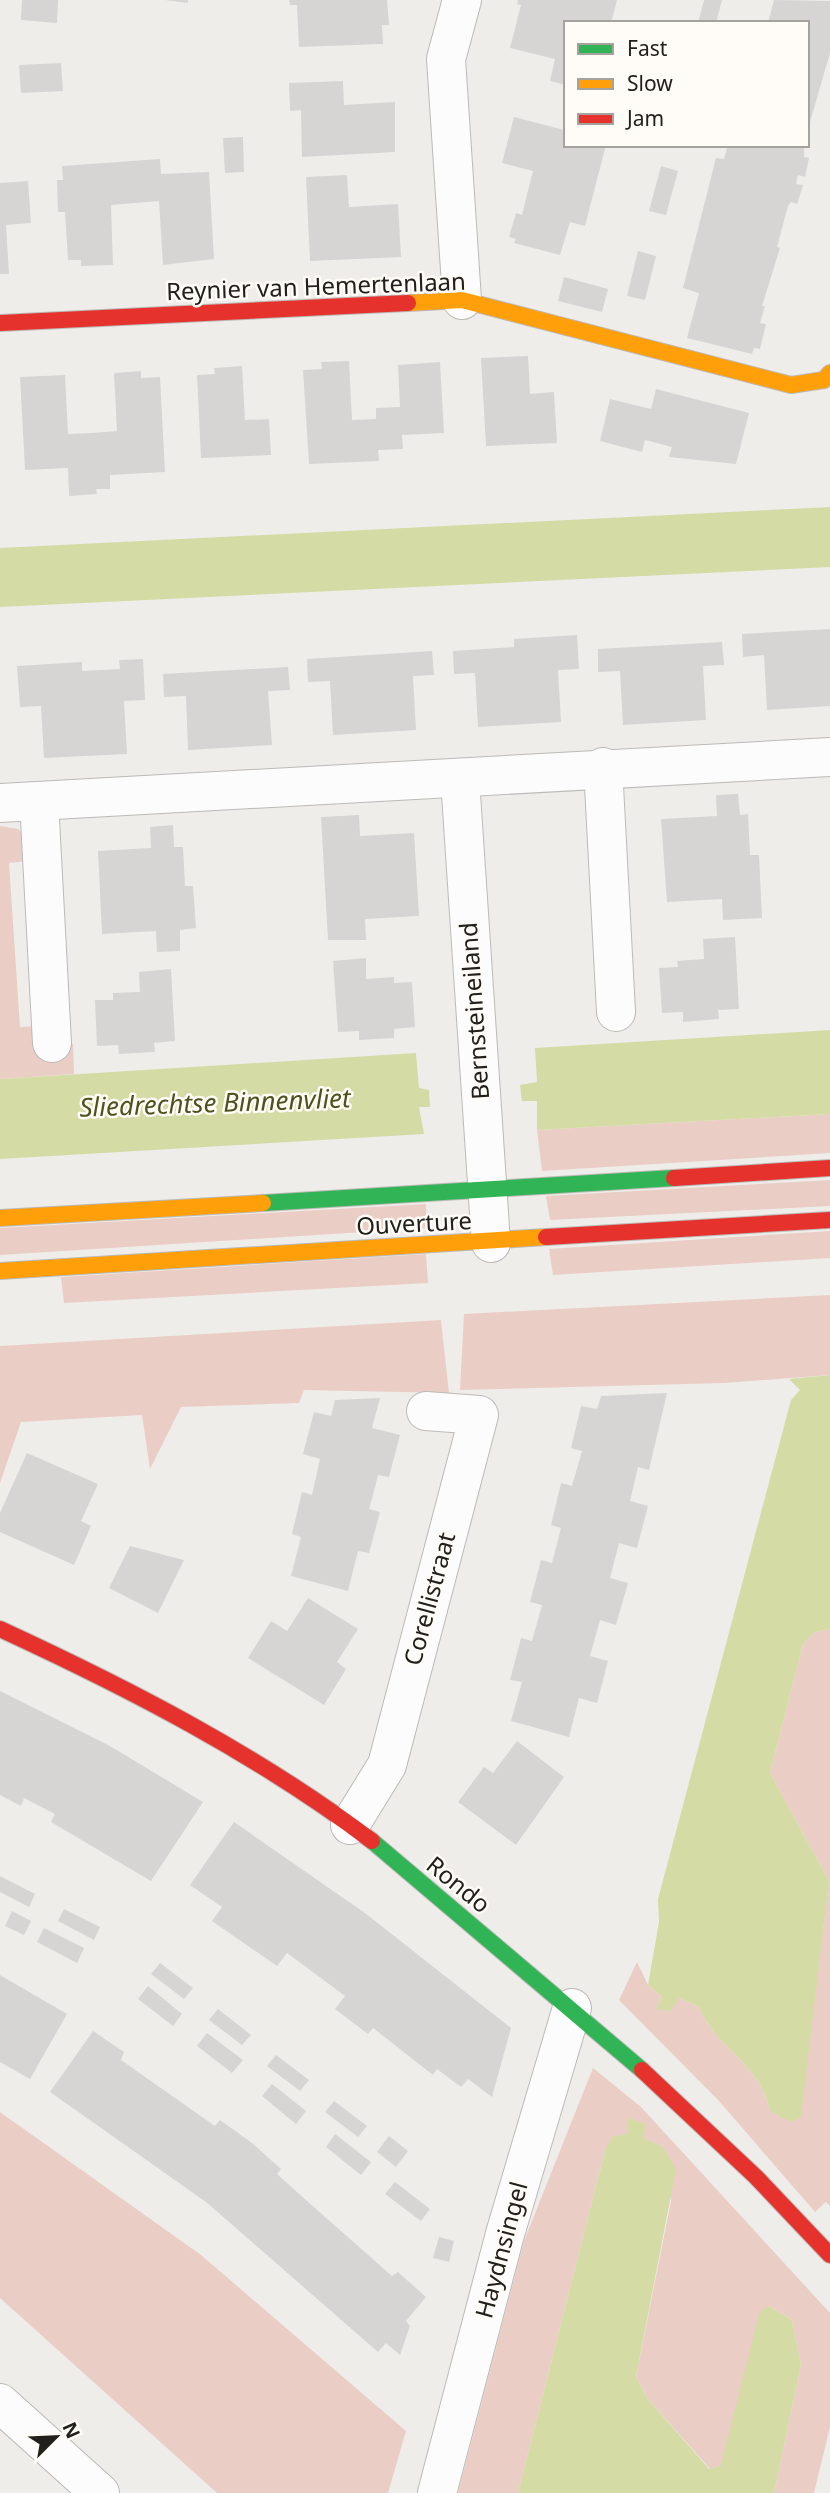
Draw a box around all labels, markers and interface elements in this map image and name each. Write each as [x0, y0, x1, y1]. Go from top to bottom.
legend [564, 21, 809, 147]
text: Fast [627, 34, 668, 62]
text: Slow [627, 69, 673, 97]
text: Jam [625, 104, 664, 132]
street label: Reynier van Hemertenlaan [166, 264, 466, 307]
street label: Bernsteineiland [451, 921, 496, 1101]
water label: Sliedrechtse Binnenvliet [79, 1079, 353, 1125]
street label: Ouverture [355, 1203, 473, 1242]
street label: Corellistraat [395, 1528, 462, 1669]
street label: Rondo [420, 1848, 498, 1920]
street label: Haydnsingel [466, 2178, 535, 2322]
north arrow [21, 2402, 91, 2472]
text: N [57, 2418, 87, 2442]

